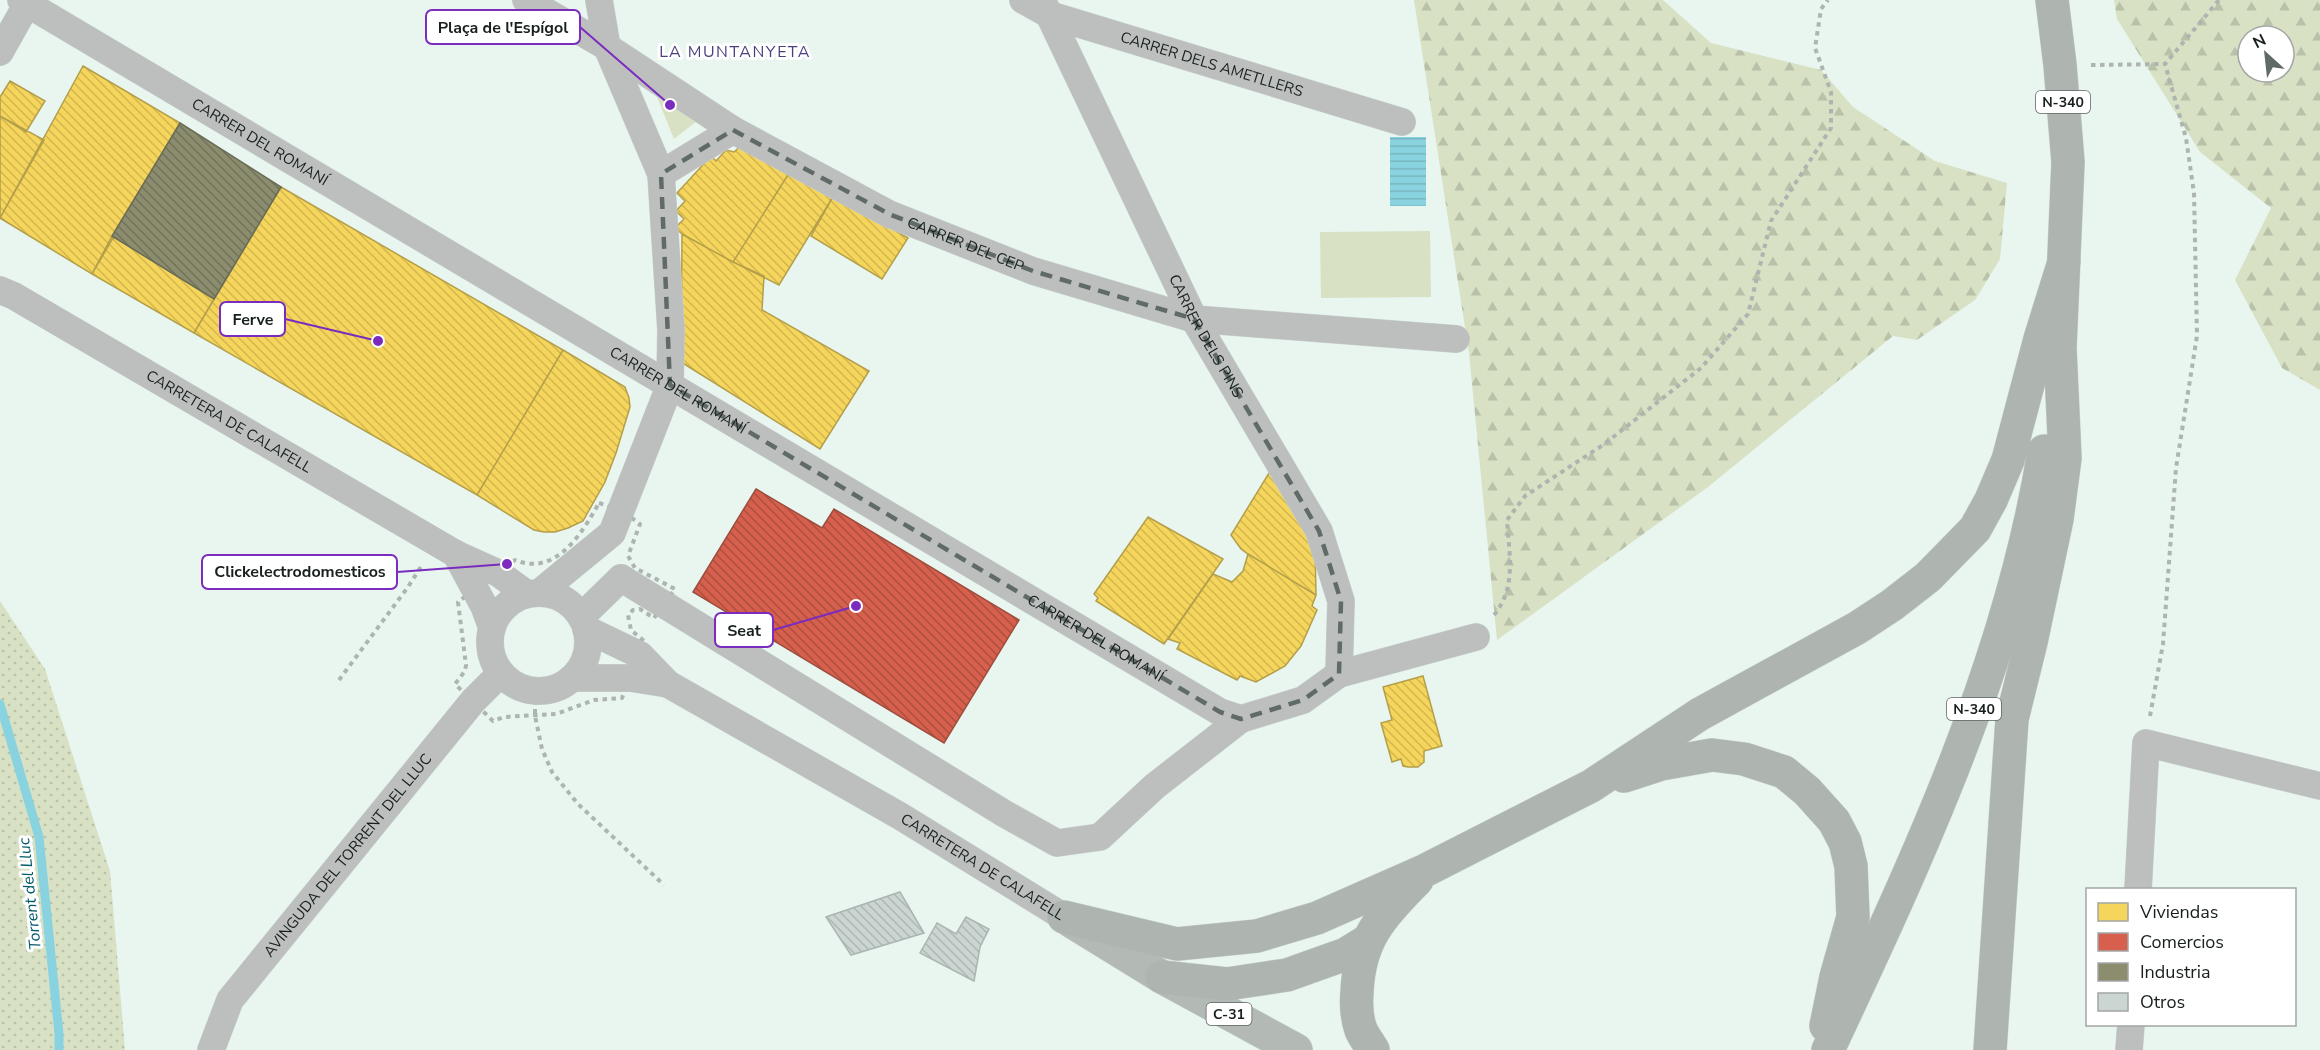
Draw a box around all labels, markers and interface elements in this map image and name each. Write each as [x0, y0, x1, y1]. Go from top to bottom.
callout: Plaça de l'Espígol [426, 10, 580, 44]
text: Plaça de l'Espígol [438, 17, 568, 39]
north arrow [2236, 24, 2296, 84]
street label: CARRER DELS AMETLLERS [1118, 27, 1306, 101]
text: N [2249, 29, 2270, 54]
district label: LA MUNTANYETA [659, 41, 811, 63]
road number: N-340 [2036, 91, 2090, 113]
street label: CARRER DEL ROMANÍ [188, 94, 333, 191]
street label: CARRER DEL CEP [904, 212, 1027, 277]
street label: CARRER DELS PINS [1164, 271, 1248, 401]
callout: Ferve [220, 302, 285, 336]
text: Ferve [232, 309, 274, 331]
street label: CARRER DEL ROMANÍ [606, 342, 751, 439]
street label: CARRETERA DE CALAFELL [142, 365, 315, 478]
callout: Clickelectrodomesticos [202, 555, 397, 589]
text: Clickelectrodomesticos [214, 561, 386, 583]
street label: CARRER DEL ROMANÍ [1024, 590, 1169, 687]
callout: Seat [715, 613, 773, 647]
text: Seat [727, 620, 762, 642]
road number: N-340 [1947, 698, 2001, 720]
street label: AVINGUDA DEL TORRENT DEL LLUC [259, 749, 436, 961]
street label: CARRETERA DE CALAFELL [897, 809, 1068, 925]
water label: Torrent del Lluc [13, 836, 47, 951]
legend [2086, 888, 2296, 1026]
text: Viviendas [2139, 900, 2219, 924]
text: Comercios [2140, 930, 2224, 954]
text: Industria [2140, 960, 2210, 984]
text: Otros [2140, 990, 2185, 1014]
road number: C-31 [1206, 1003, 1252, 1025]

